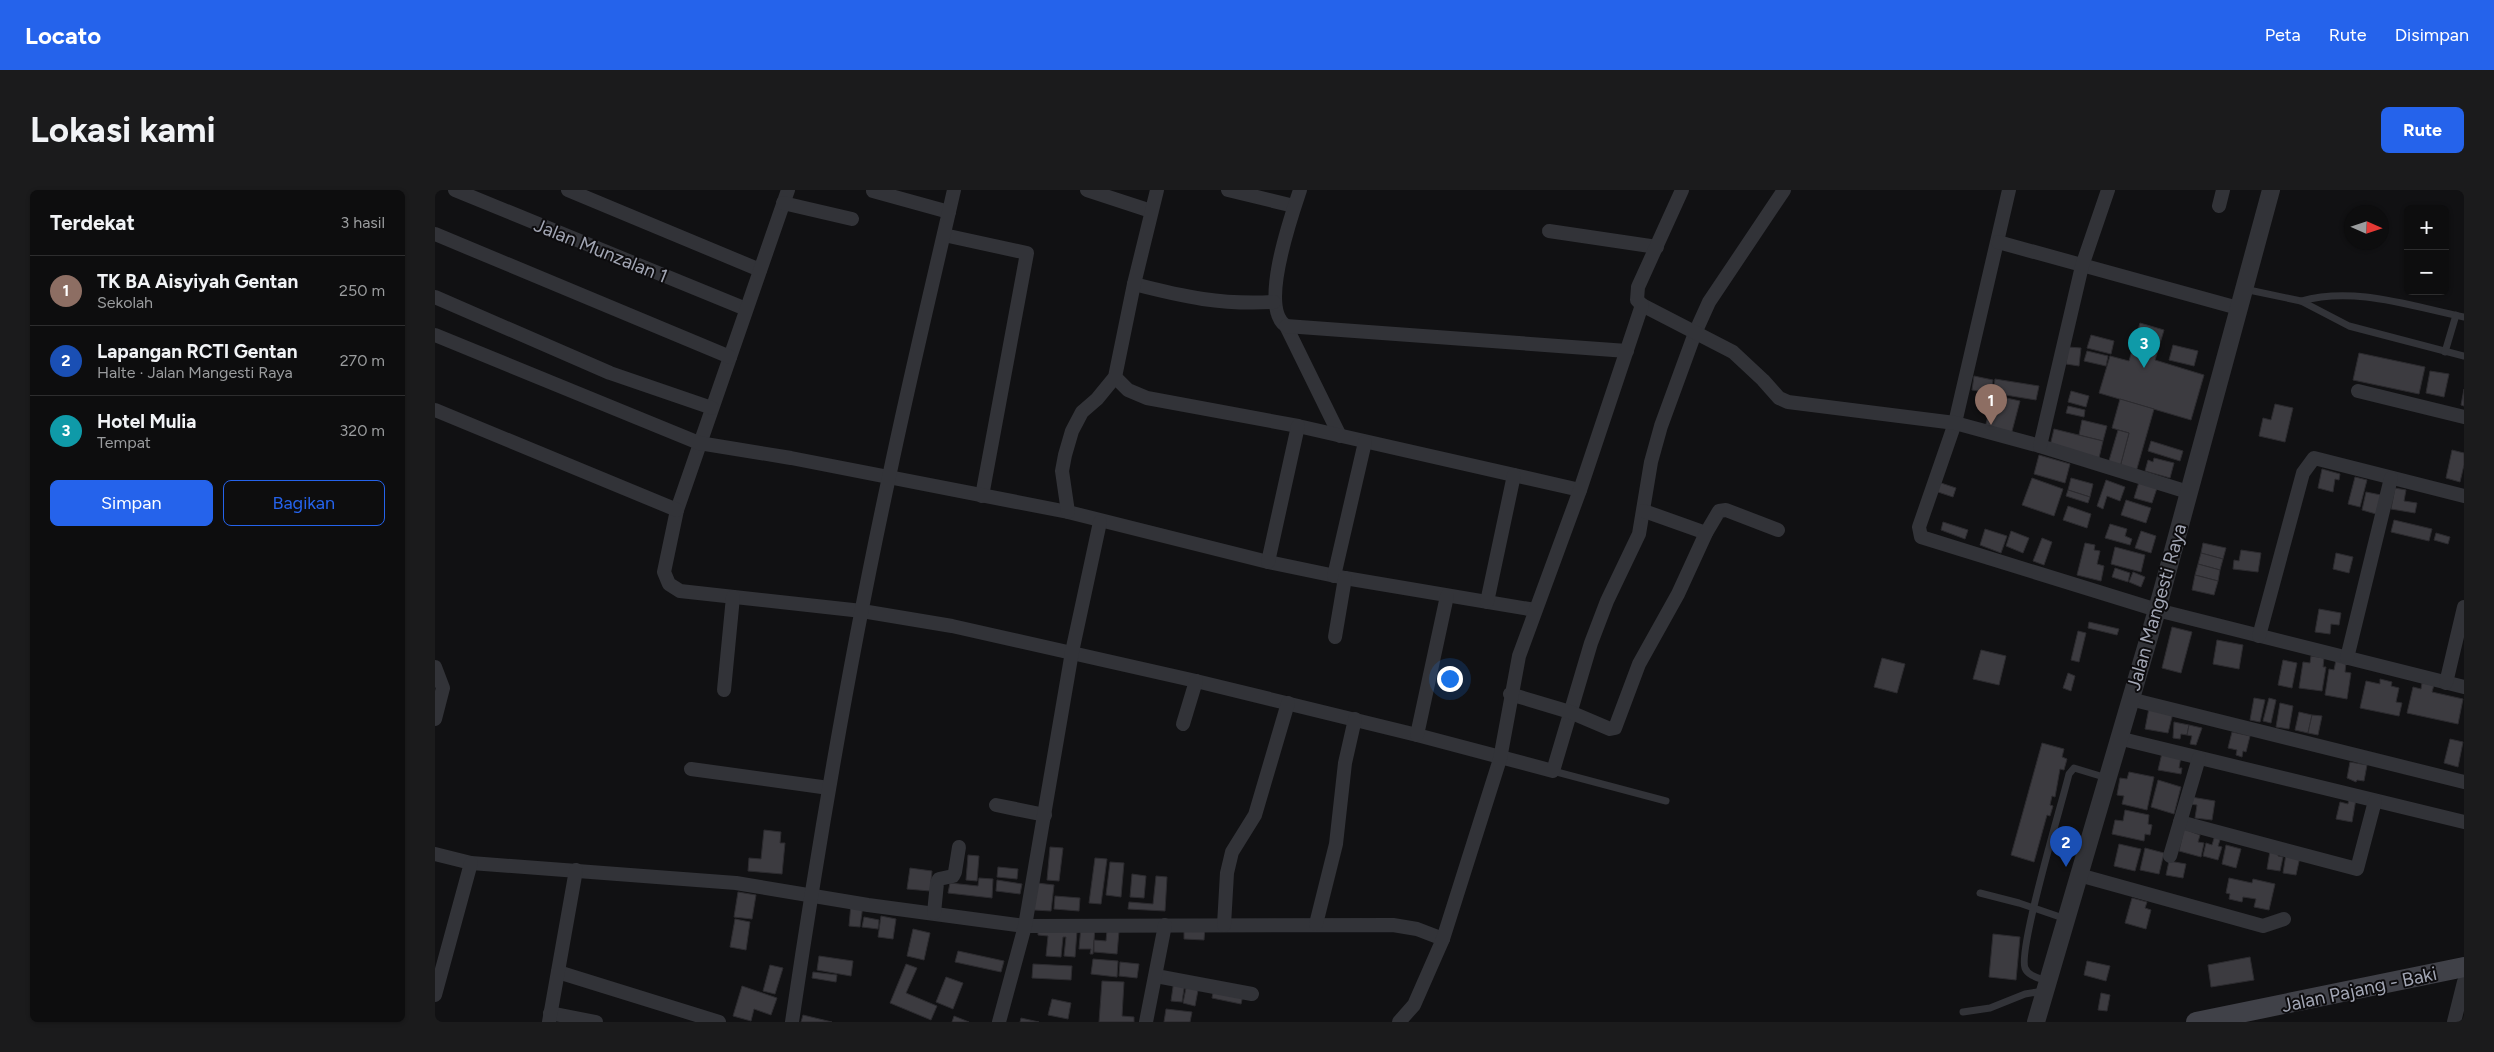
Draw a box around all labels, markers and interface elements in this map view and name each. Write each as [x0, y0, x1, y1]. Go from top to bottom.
text: Locato [25, 21, 101, 50]
text: Peta [2265, 24, 2301, 46]
text: Rute [2329, 24, 2367, 46]
text: Disimpan [2395, 24, 2469, 46]
button: Rute [2381, 107, 2464, 153]
text: Lokasi kami [30, 109, 216, 151]
north arrow [2344, 205, 2389, 250]
map controls [2404, 205, 2449, 295]
button: + [2404, 205, 2449, 250]
text: Terdekat [50, 210, 135, 235]
text: 3 hasil [341, 213, 385, 232]
street label: Jalan Munzalan 1 [531, 213, 671, 288]
button: − [2404, 250, 2449, 295]
text: TK BA Aisyiyah Gentan [97, 270, 298, 293]
text: 1 [63, 281, 69, 300]
text: 250 m [339, 281, 385, 300]
text: Sekolah [97, 293, 153, 312]
pin: 3 [2128, 327, 2160, 368]
text: Lapangan RCTI Gentan [97, 340, 298, 363]
text: 2 [61, 351, 71, 370]
text: 270 m [340, 351, 385, 370]
text: Halte · Jalan Mangesti Raya [97, 363, 293, 382]
pin: 1 [1975, 384, 2007, 425]
text: Hotel Mulia [97, 410, 196, 433]
text: 3 [62, 421, 70, 440]
text: 320 m [340, 421, 385, 440]
text: Tempat [97, 433, 151, 452]
button: Simpan [50, 480, 213, 526]
button: Bagikan [223, 480, 385, 526]
street label: Jalan Mangesti Raya [2122, 521, 2191, 693]
your location [1437, 666, 1463, 692]
pin: 2 [2050, 826, 2082, 867]
street label: Jalan Pajang - Baki [2279, 962, 2439, 1017]

